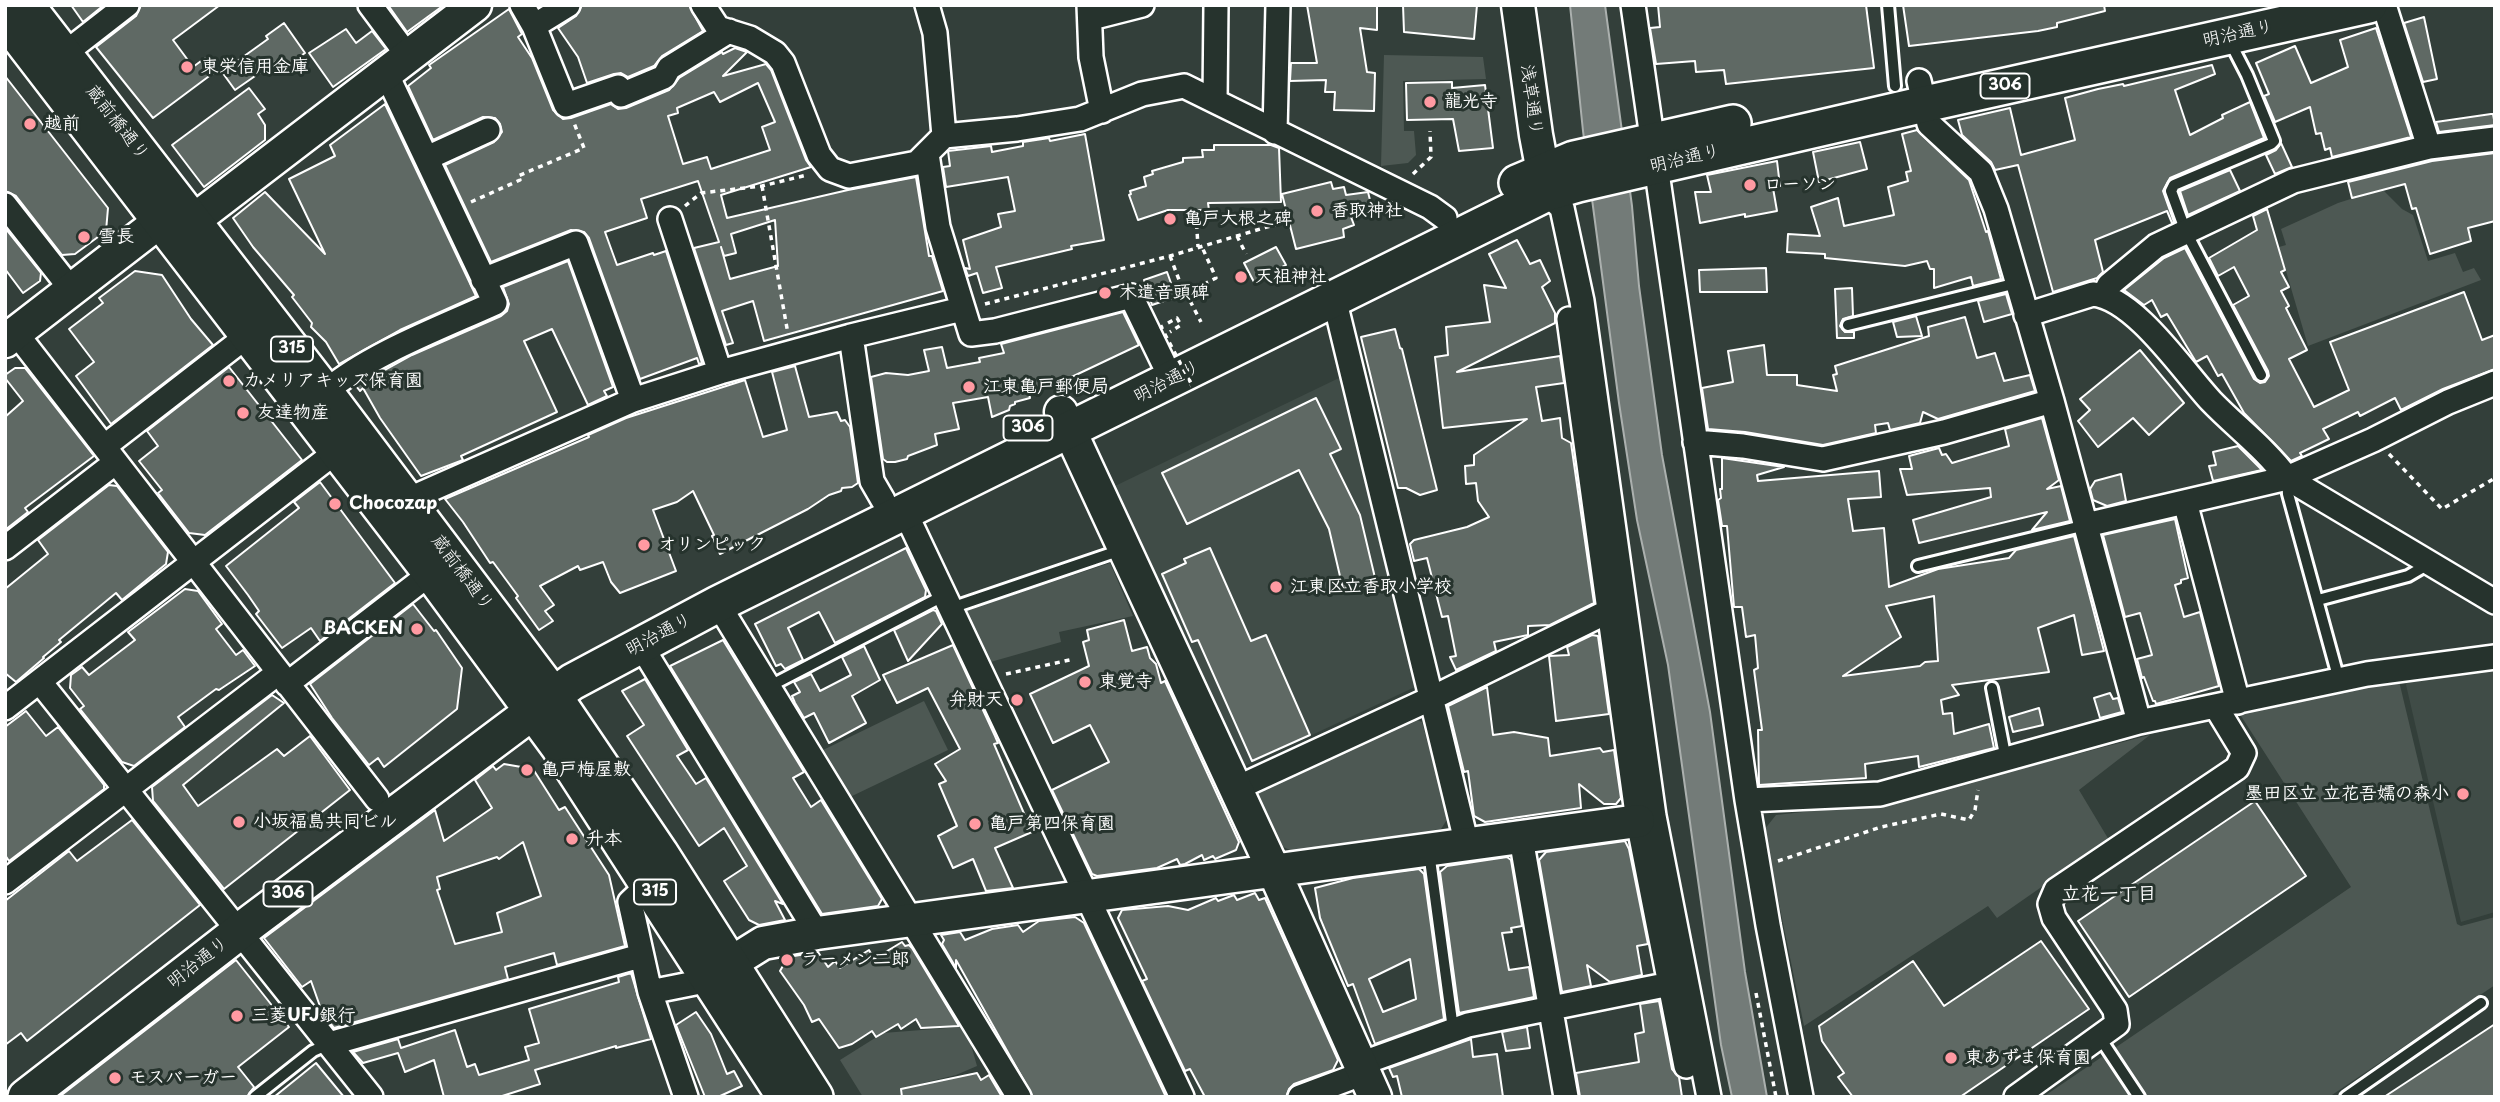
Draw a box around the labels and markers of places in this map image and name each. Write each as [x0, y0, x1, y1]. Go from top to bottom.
place label: 東栄信用金庫 [201, 56, 309, 78]
marker: 東栄信用金庫 [179, 59, 195, 75]
place label: 龍光寺 [1444, 91, 1498, 113]
marker: 龍光寺 [1422, 94, 1438, 110]
place label: 越前 [44, 113, 80, 135]
marker: 越前 [22, 116, 38, 132]
place label: ローソン [1764, 174, 1836, 196]
marker: ローソン [1742, 177, 1758, 193]
place label: 香取神社 [1331, 200, 1403, 222]
marker: 香取神社 [1309, 203, 1325, 219]
place label: 亀戸大根之碑 [1184, 208, 1292, 230]
marker: 亀戸大根之碑 [1162, 211, 1178, 227]
place label: 雪長 [98, 226, 134, 248]
marker: 雪長 [76, 229, 92, 245]
place label: 天祖神社 [1255, 266, 1327, 288]
marker: 天祖神社 [1233, 269, 1249, 285]
place label: 木遣音頭碑 [1119, 282, 1209, 304]
marker: 木遣音頭碑 [1097, 285, 1113, 301]
place label: カメリアキッズ保育園 [243, 370, 423, 392]
marker: カメリアキッズ保育園 [221, 373, 237, 389]
place label: 江東亀戸郵便局 [983, 376, 1109, 398]
marker: 江東亀戸郵便局 [961, 379, 977, 395]
place label: 友達物産 [257, 402, 329, 424]
marker: 友達物産 [235, 405, 251, 421]
place label: Chocozap [349, 493, 437, 515]
marker: Chocozap [327, 496, 343, 512]
place label: オリンピック [658, 534, 766, 556]
marker: オリンピック [636, 537, 652, 553]
place label: 江東区立香取小学校 [1290, 576, 1452, 598]
marker: 江東区立香取小学校 [1268, 579, 1284, 595]
place label: BACKEN [323, 618, 403, 640]
marker: BACKEN [409, 621, 425, 637]
place label: 東覚寺 [1099, 671, 1153, 693]
marker: 東覚寺 [1077, 674, 1093, 690]
place label: 弁財天 [949, 689, 1003, 711]
marker: 弁財天 [1009, 692, 1025, 708]
place label: 亀戸梅屋敷 [541, 759, 631, 781]
marker: 亀戸梅屋敷 [519, 762, 535, 778]
place label: 墨田区立 立花吾嬬の森小 [2245, 783, 2449, 805]
marker: 墨田区立 立花吾嬬の森小 [2455, 786, 2471, 802]
place label: 小坂福島共同ビル [253, 811, 397, 833]
place label: 亀戸第四保育園 [989, 813, 1115, 835]
marker: 小坂福島共同ビル [231, 814, 247, 830]
marker: 亀戸第四保育園 [967, 816, 983, 832]
place label: 升本 [586, 828, 622, 850]
marker: 升本 [564, 831, 580, 847]
place label: ラーメン二郎 [801, 949, 909, 971]
marker: ラーメン二郎 [779, 952, 795, 968]
place label: 三菱UFJ銀行 [251, 1005, 355, 1027]
marker: 三菱UFJ銀行 [229, 1008, 245, 1024]
place label: 東あずま保育園 [1965, 1047, 2091, 1069]
marker: 東あずま保育園 [1943, 1050, 1959, 1066]
place label: モスバーガー [129, 1067, 237, 1089]
marker: モスバーガー [107, 1070, 123, 1086]

